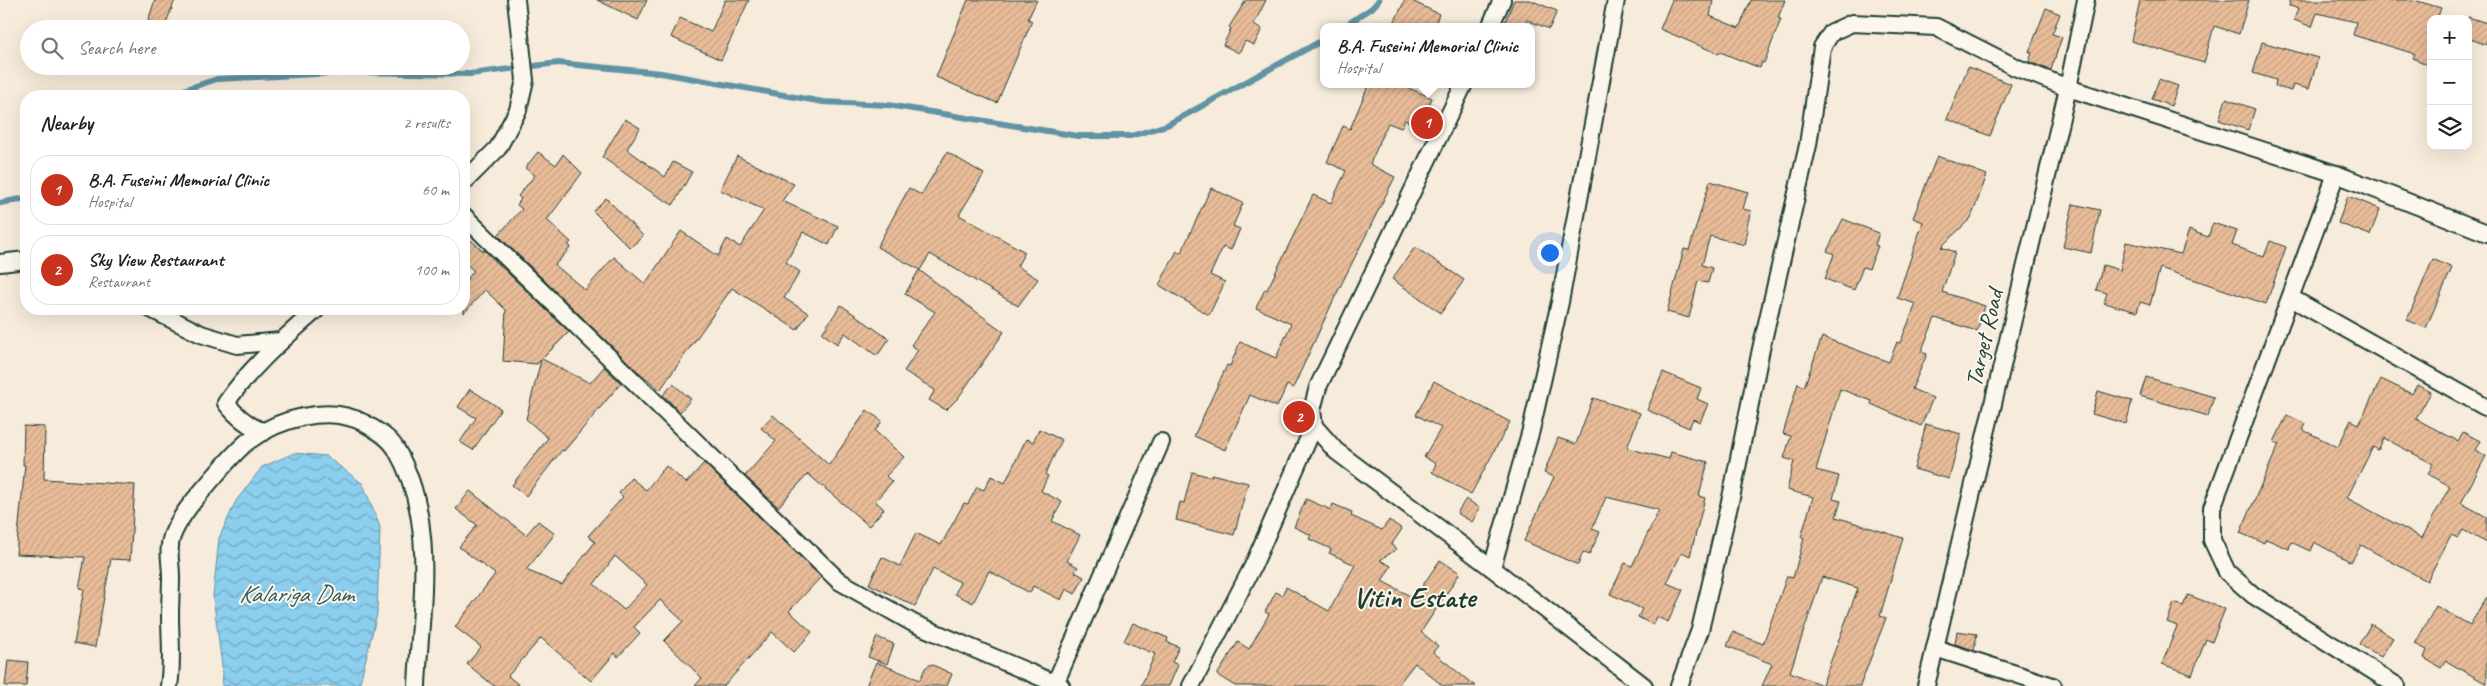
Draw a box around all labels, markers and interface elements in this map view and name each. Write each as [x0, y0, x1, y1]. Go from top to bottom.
map controls [2427, 15, 2472, 150]
button: + [2427, 15, 2472, 60]
search box [20, 20, 470, 75]
popup [1320, 23, 1535, 88]
icon: search [38, 34, 66, 62]
text: B.A. Fuseini Memorial Clinic [1337, 34, 1518, 58]
text: Search here [78, 36, 155, 60]
text: Hospital [1337, 58, 1381, 78]
button: − [2427, 60, 2472, 105]
pin: 1 [1411, 104, 1443, 142]
button: layers [2427, 105, 2472, 150]
text: Nearby [40, 110, 93, 136]
text: 2 results [403, 113, 450, 133]
text: B.A. Fuseini Memorial Clinic [88, 168, 269, 192]
text: 1 [53, 180, 61, 200]
text: 60 m [422, 180, 449, 200]
text: Hospital [88, 192, 132, 212]
your location [1537, 240, 1563, 266]
text: Sky View Restaurant [88, 248, 223, 272]
text: 2 [53, 260, 61, 280]
text: 100 m [415, 260, 449, 280]
text: Restaurant [88, 272, 150, 292]
street label: Target Road [1958, 283, 2011, 390]
pin: 2 [1283, 398, 1315, 436]
water label: Kalariga Dam [239, 578, 356, 610]
district label: Vitin Estate [1353, 579, 1477, 616]

